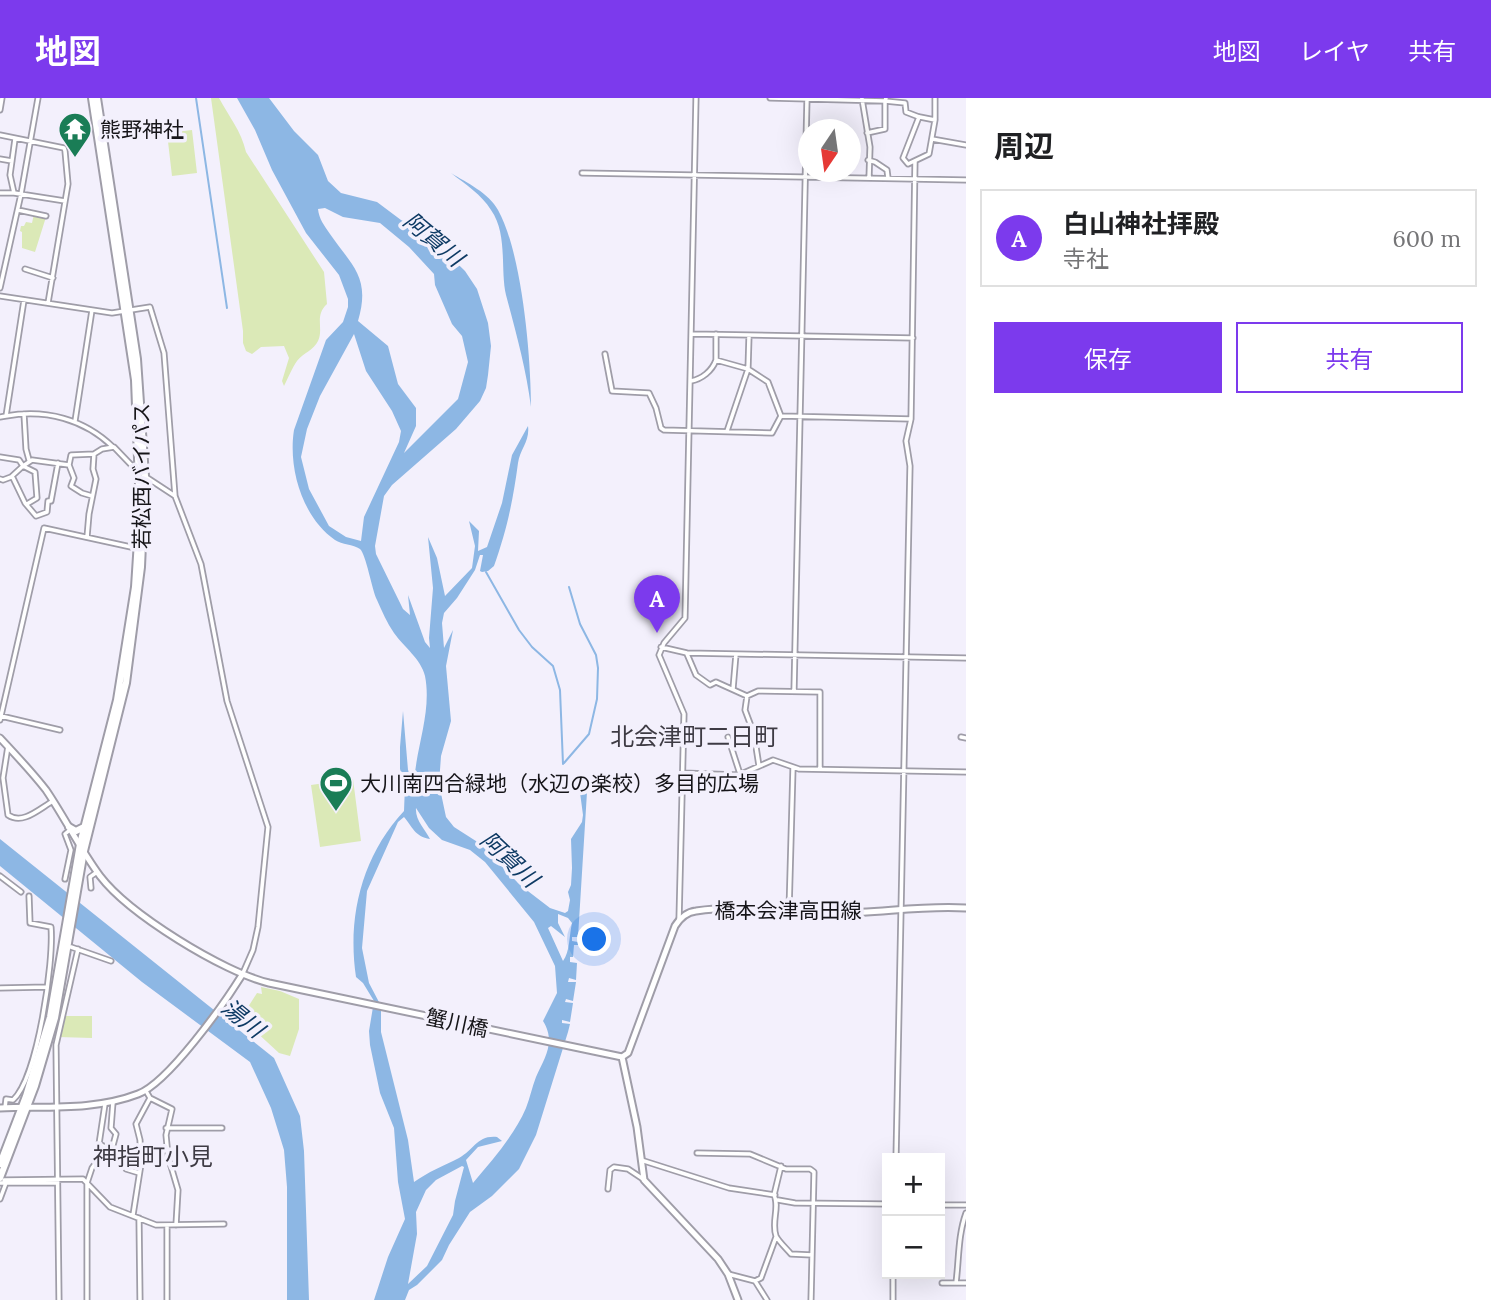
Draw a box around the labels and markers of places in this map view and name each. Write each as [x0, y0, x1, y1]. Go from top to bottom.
temple icon: 熊野神社 [56, 110, 94, 159]
place label: 熊野神社 [100, 116, 184, 143]
pin: A [634, 575, 680, 633]
sports icon: 大川南四合緑地（水辺の楽校）多目的広場 [317, 764, 355, 813]
place label: 大川南四合緑地（水辺の楽校）多目的広場 [360, 770, 759, 797]

